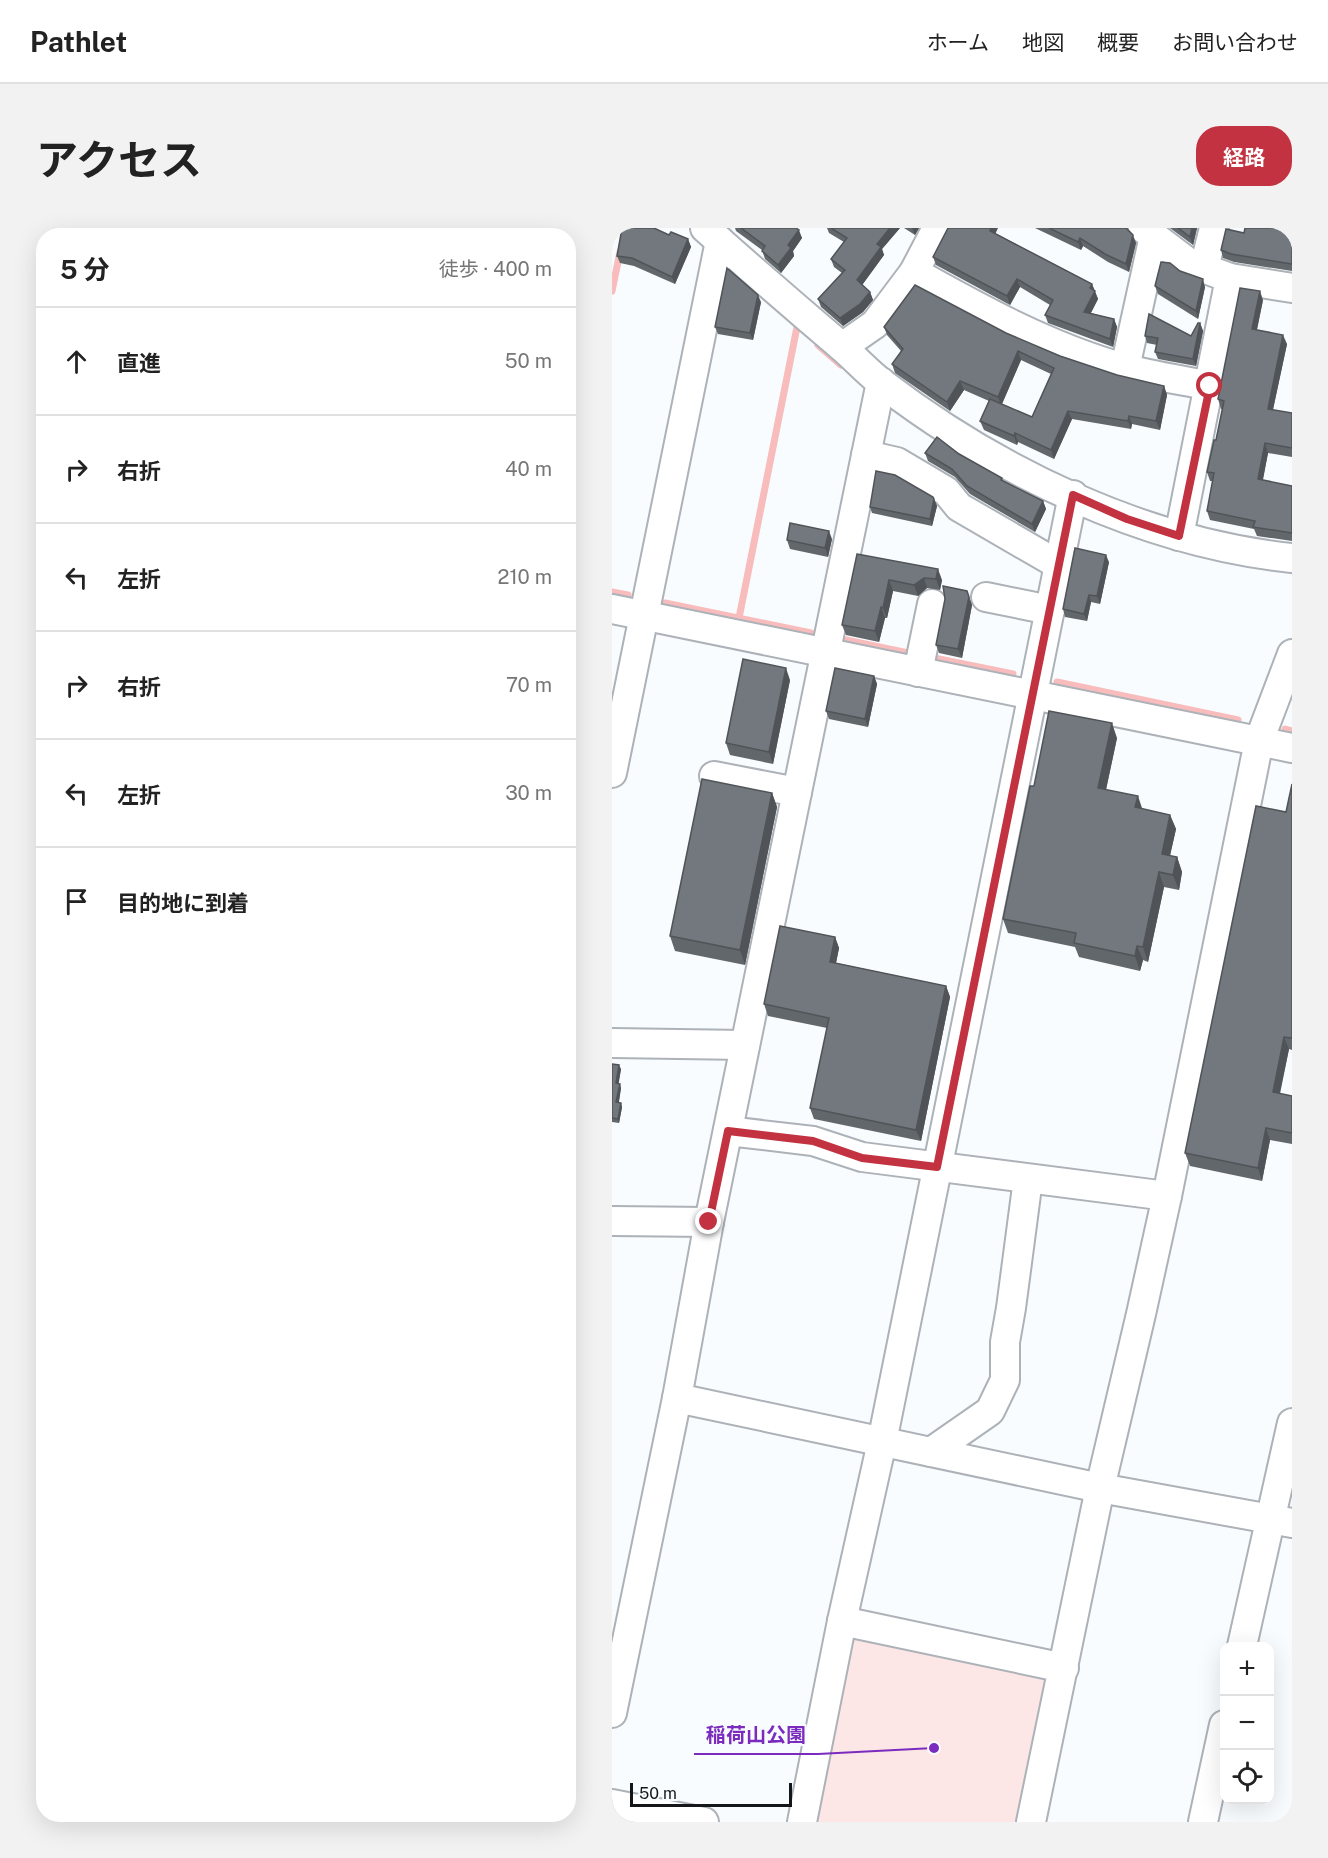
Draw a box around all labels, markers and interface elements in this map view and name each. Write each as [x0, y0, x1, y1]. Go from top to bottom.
text: Pathlet [30, 25, 127, 58]
text: ホーム [927, 30, 989, 55]
text: 地図 [1022, 30, 1064, 55]
text: 概要 [1097, 30, 1139, 55]
text: お問い合わせ [1172, 30, 1298, 55]
button: 経路 [1196, 126, 1292, 186]
text: アクセス [36, 135, 202, 184]
text: 5 分 [60, 254, 109, 285]
text: 徒歩 · 400 m [439, 257, 552, 281]
icon: ahead [60, 345, 93, 378]
text: 50 m [505, 349, 552, 373]
text: 直進 [117, 350, 161, 376]
route start [1196, 372, 1222, 398]
icon: right [60, 453, 93, 486]
text: 40 m [505, 457, 552, 481]
text: 右折 [117, 458, 161, 484]
icon: left [60, 561, 93, 594]
text: 210 m [498, 565, 552, 589]
text: 左折 [117, 566, 161, 592]
icon: right [60, 669, 93, 702]
text: 70 m [506, 673, 552, 697]
text: 右折 [117, 674, 161, 700]
icon: left [60, 777, 93, 810]
text: 30 m [505, 781, 552, 805]
text: 左折 [117, 782, 161, 808]
icon: arrive [60, 885, 93, 918]
text: 目的地に到着 [117, 890, 249, 916]
route end [695, 1208, 721, 1234]
map controls [1220, 1642, 1274, 1804]
button: + [1220, 1642, 1274, 1696]
button: − [1220, 1696, 1274, 1750]
callout: 稲荷山公園 [694, 1716, 818, 1754]
text: 稲荷山公園 [706, 1723, 806, 1747]
button: locate [1220, 1750, 1274, 1804]
scale bar [630, 1780, 792, 1808]
text: 50 m [639, 1784, 677, 1803]

